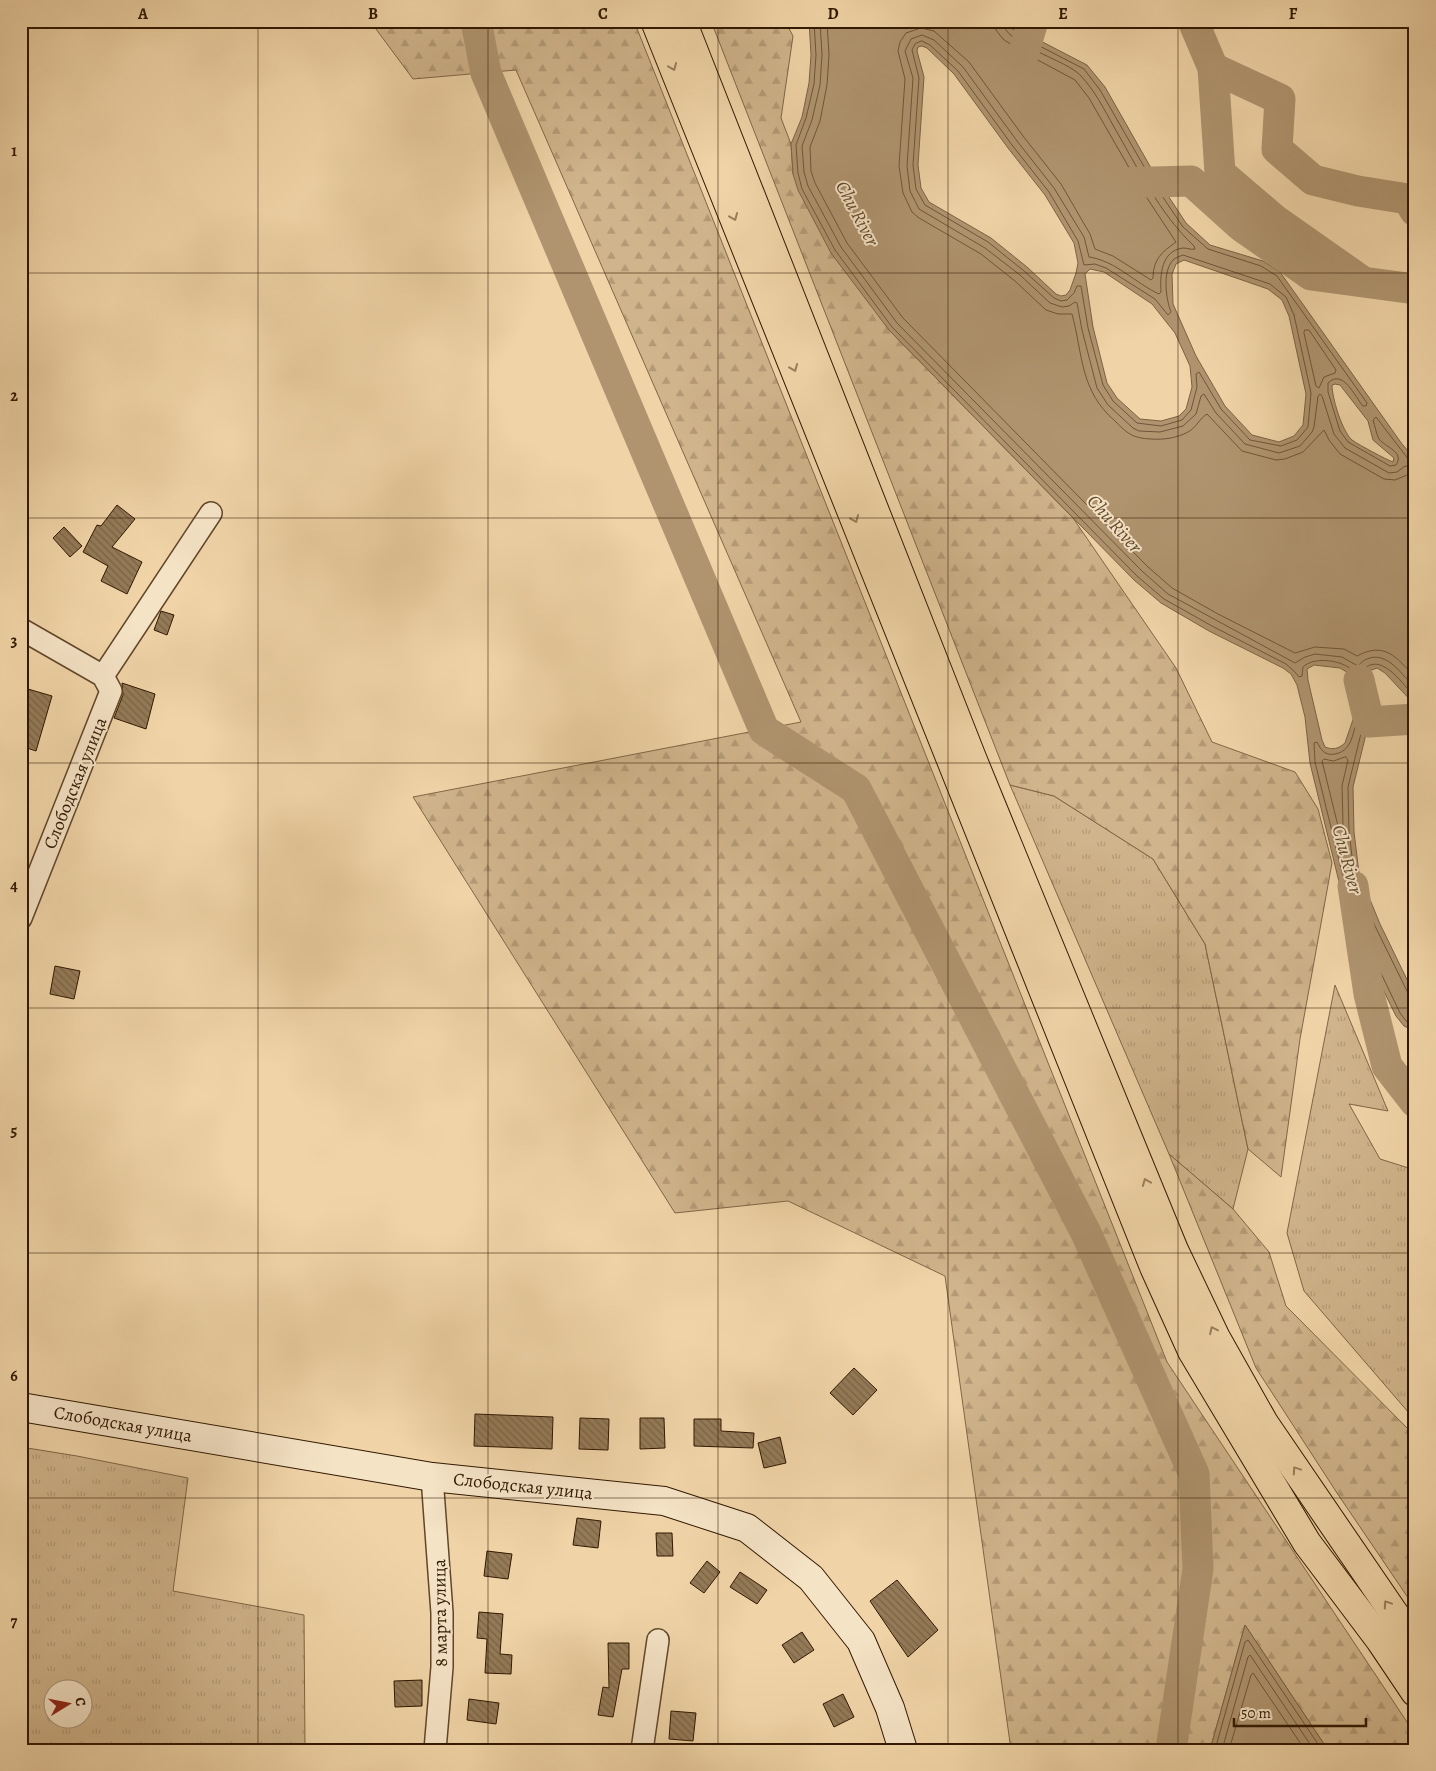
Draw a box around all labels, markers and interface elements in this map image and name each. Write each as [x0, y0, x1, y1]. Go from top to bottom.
text: A [137, 3, 149, 25]
text: B [368, 3, 378, 25]
text: C [598, 3, 608, 25]
text: D [827, 3, 839, 25]
text: E [1058, 3, 1068, 25]
text: F [1289, 3, 1298, 25]
one-way arrow [667, 62, 677, 70]
text: 1 [11, 140, 17, 162]
water label: Chu River [829, 176, 886, 252]
one-way arrow [727, 212, 738, 221]
one-way arrow [788, 363, 798, 372]
text: 2 [10, 385, 18, 407]
water label: Chu River [1081, 489, 1148, 560]
one-way arrow [848, 514, 859, 523]
text: 3 [11, 630, 18, 652]
street label: Слободская улица [38, 713, 113, 852]
water label: Chu River [1325, 822, 1369, 898]
text: 4 [10, 875, 18, 897]
text: 5 [11, 1120, 18, 1142]
one-way arrow [1142, 1178, 1153, 1187]
one-way arrow [1209, 1327, 1219, 1336]
text: 6 [10, 1365, 18, 1387]
street label: Слободская улица [52, 1400, 195, 1448]
one-way arrow [1293, 1466, 1302, 1476]
street label: Слободская улица [452, 1467, 595, 1505]
street label: 8 марта улица [427, 1558, 453, 1667]
one-way arrow [1384, 1600, 1393, 1610]
text: 7 [11, 1611, 18, 1633]
north arrow [42, 1678, 92, 1728]
text: С [70, 1696, 90, 1708]
scale bar [1234, 1696, 1366, 1728]
text: 50 m [1241, 1703, 1271, 1723]

